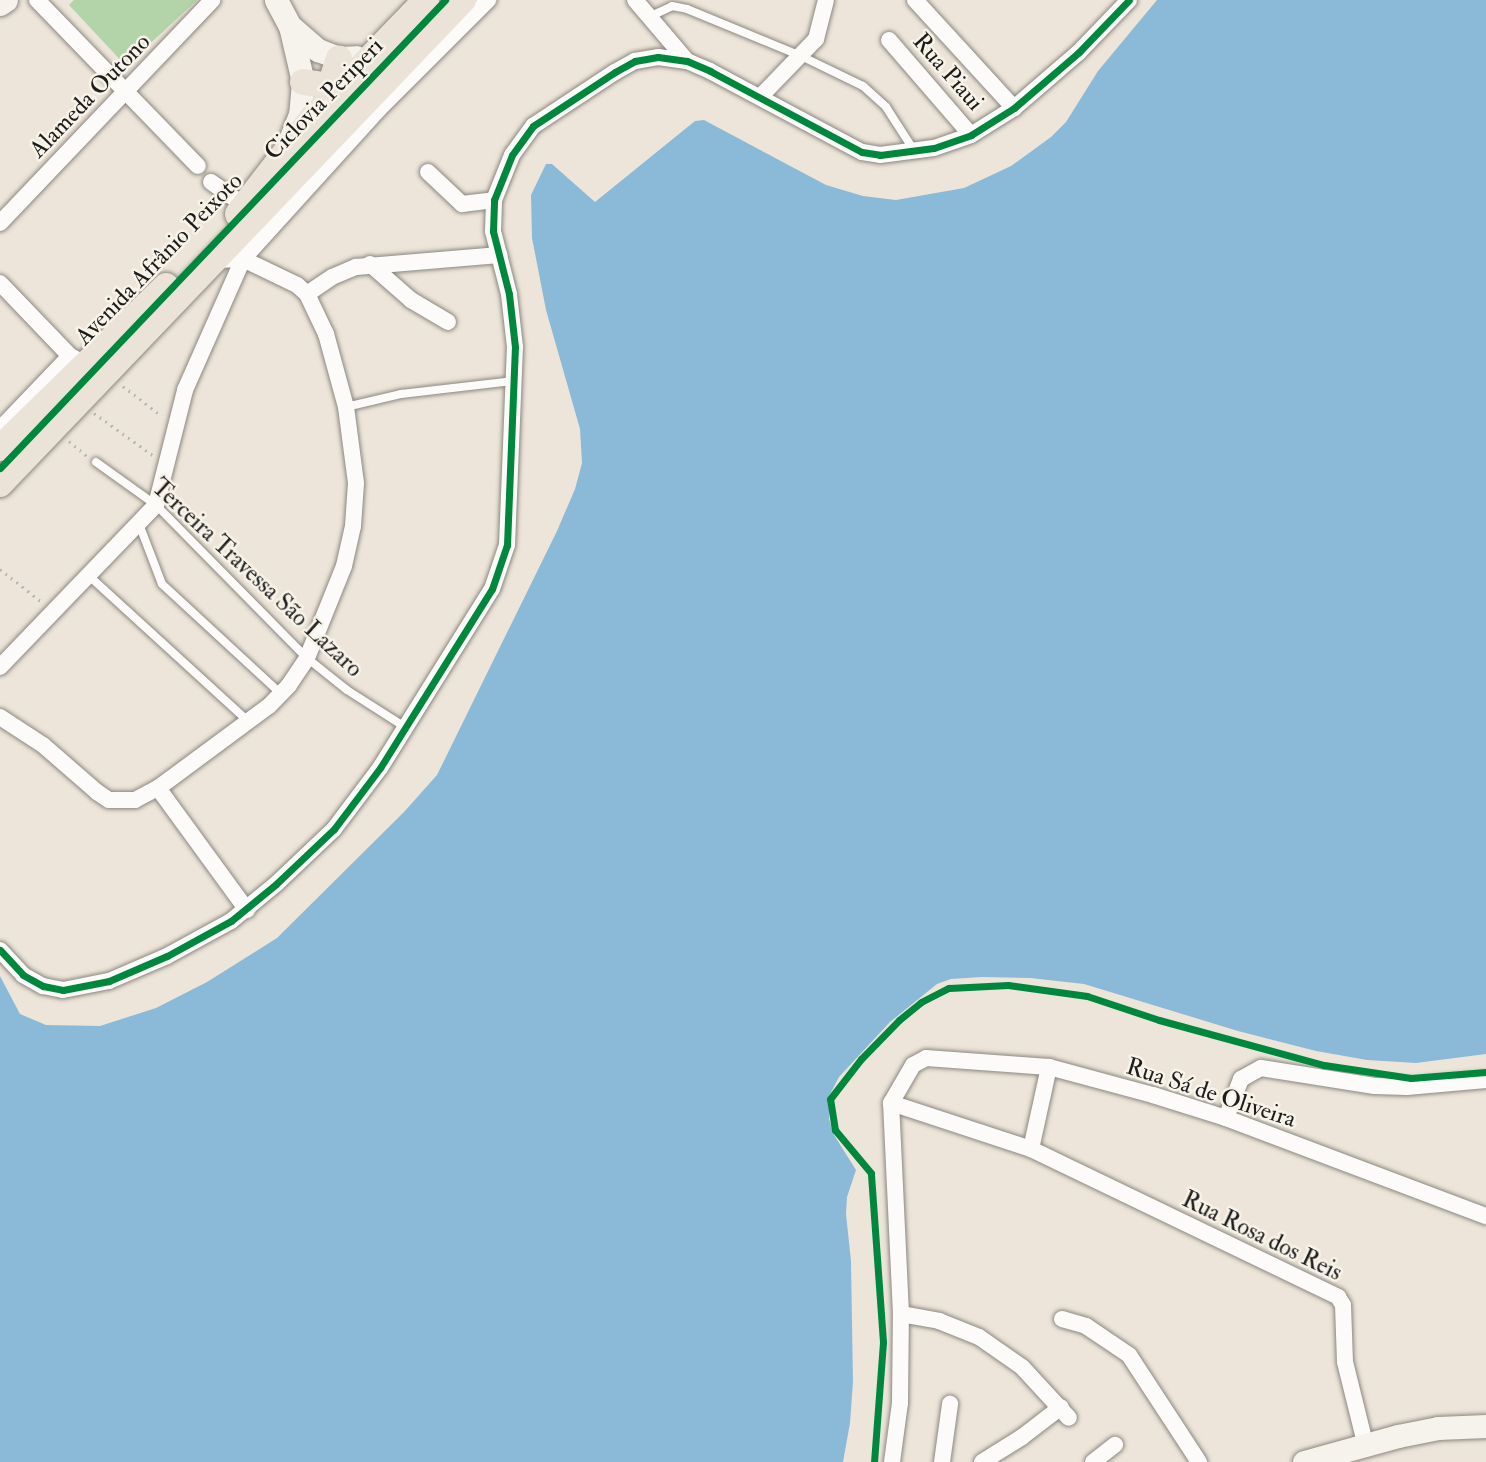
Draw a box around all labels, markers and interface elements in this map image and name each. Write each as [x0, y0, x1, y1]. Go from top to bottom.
street label: Rua Piaui [907, 27, 989, 117]
street label: Alameda Outono [24, 28, 156, 164]
street label: Ciclovia Periperi [259, 32, 389, 166]
street label: Avenida Afrânio Peixoto [69, 167, 249, 351]
street label: Terceira Travessa São Lazaro [146, 473, 368, 683]
street label: Rua Sá de Oliveira [1123, 1052, 1299, 1134]
street label: Rua Rosa dos Reis [1177, 1185, 1347, 1287]

